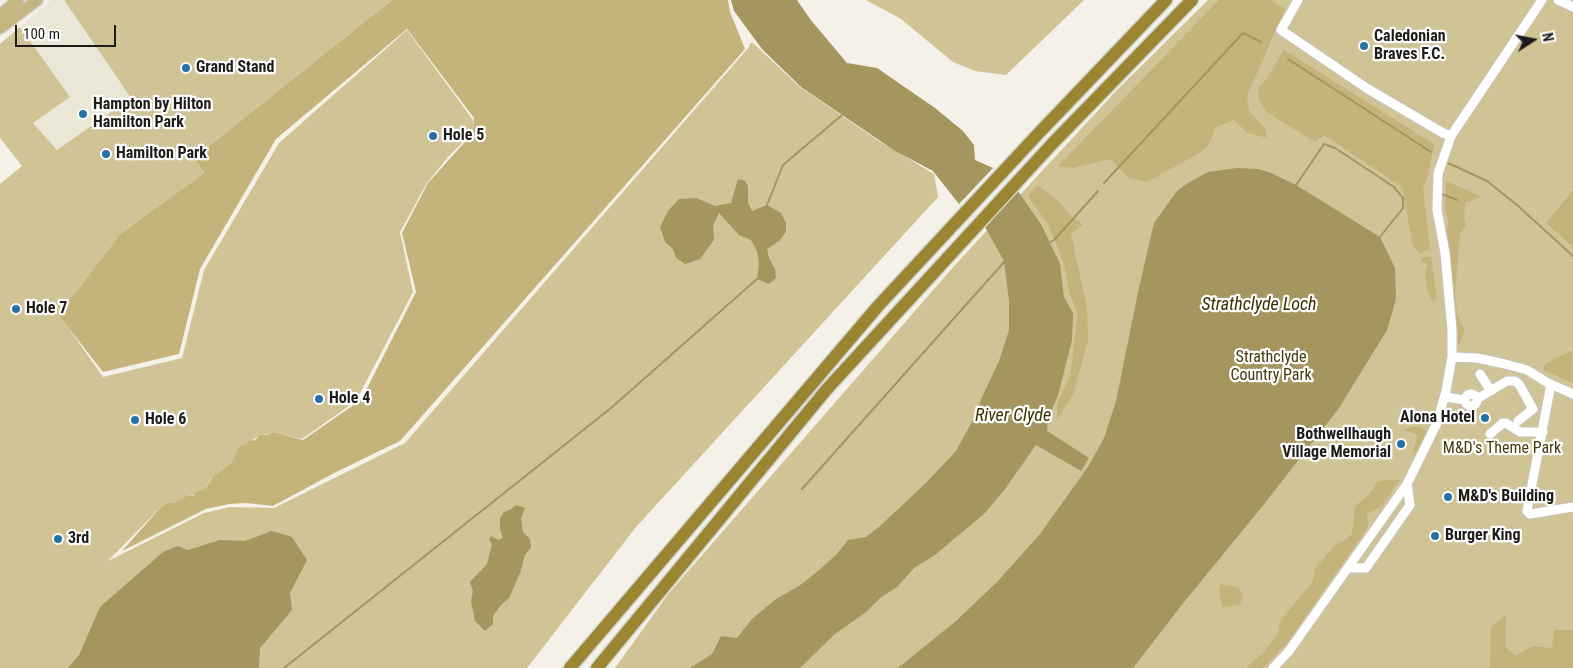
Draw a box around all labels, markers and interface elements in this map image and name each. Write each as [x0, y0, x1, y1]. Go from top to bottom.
scale bar [18, 15, 119, 47]
north arrow [1508, 15, 1558, 65]
text: 100 m [23, 25, 60, 43]
place label: Caledonian Braves F.C. [1374, 27, 1446, 65]
text: N [1539, 31, 1556, 43]
marker: Caledonian Braves F.C. [1358, 40, 1370, 52]
place label: Grand Stand [196, 58, 274, 78]
marker: Grand Stand [180, 62, 192, 74]
place label: Hampton by Hilton Hamilton Park [93, 95, 211, 133]
marker: Hampton by Hilton Hamilton Park [77, 108, 89, 120]
place label: Hole 5 [443, 126, 484, 146]
marker: Hole 5 [427, 130, 439, 142]
place label: Hamilton Park [116, 144, 207, 164]
marker: Hamilton Park [100, 148, 112, 160]
water label: Strathclyde Loch [1202, 294, 1316, 316]
place label: Hole 7 [26, 299, 67, 319]
marker: Hole 7 [10, 303, 22, 315]
park label: Strathclyde Country Park [1230, 348, 1312, 386]
place label: Hole 4 [329, 389, 370, 409]
marker: Hole 4 [313, 393, 325, 405]
water label: River Clyde [975, 405, 1051, 427]
place label: Alona Hotel [1400, 408, 1475, 428]
place label: Hole 6 [145, 410, 186, 430]
marker: Alona Hotel [1479, 412, 1491, 424]
marker: Hole 6 [129, 414, 141, 426]
place label: Bothwellhaugh Village Memorial [1282, 425, 1391, 463]
marker: Bothwellhaugh Village Memorial [1395, 438, 1407, 450]
park label: M&D's Theme Park [1443, 439, 1561, 459]
place label: M&D's Building [1458, 487, 1554, 507]
marker: M&D's Building [1442, 491, 1454, 503]
place label: Burger King [1445, 526, 1520, 546]
place label: 3rd [68, 529, 89, 549]
marker: Burger King [1429, 530, 1441, 542]
marker: 3rd [52, 533, 64, 545]

